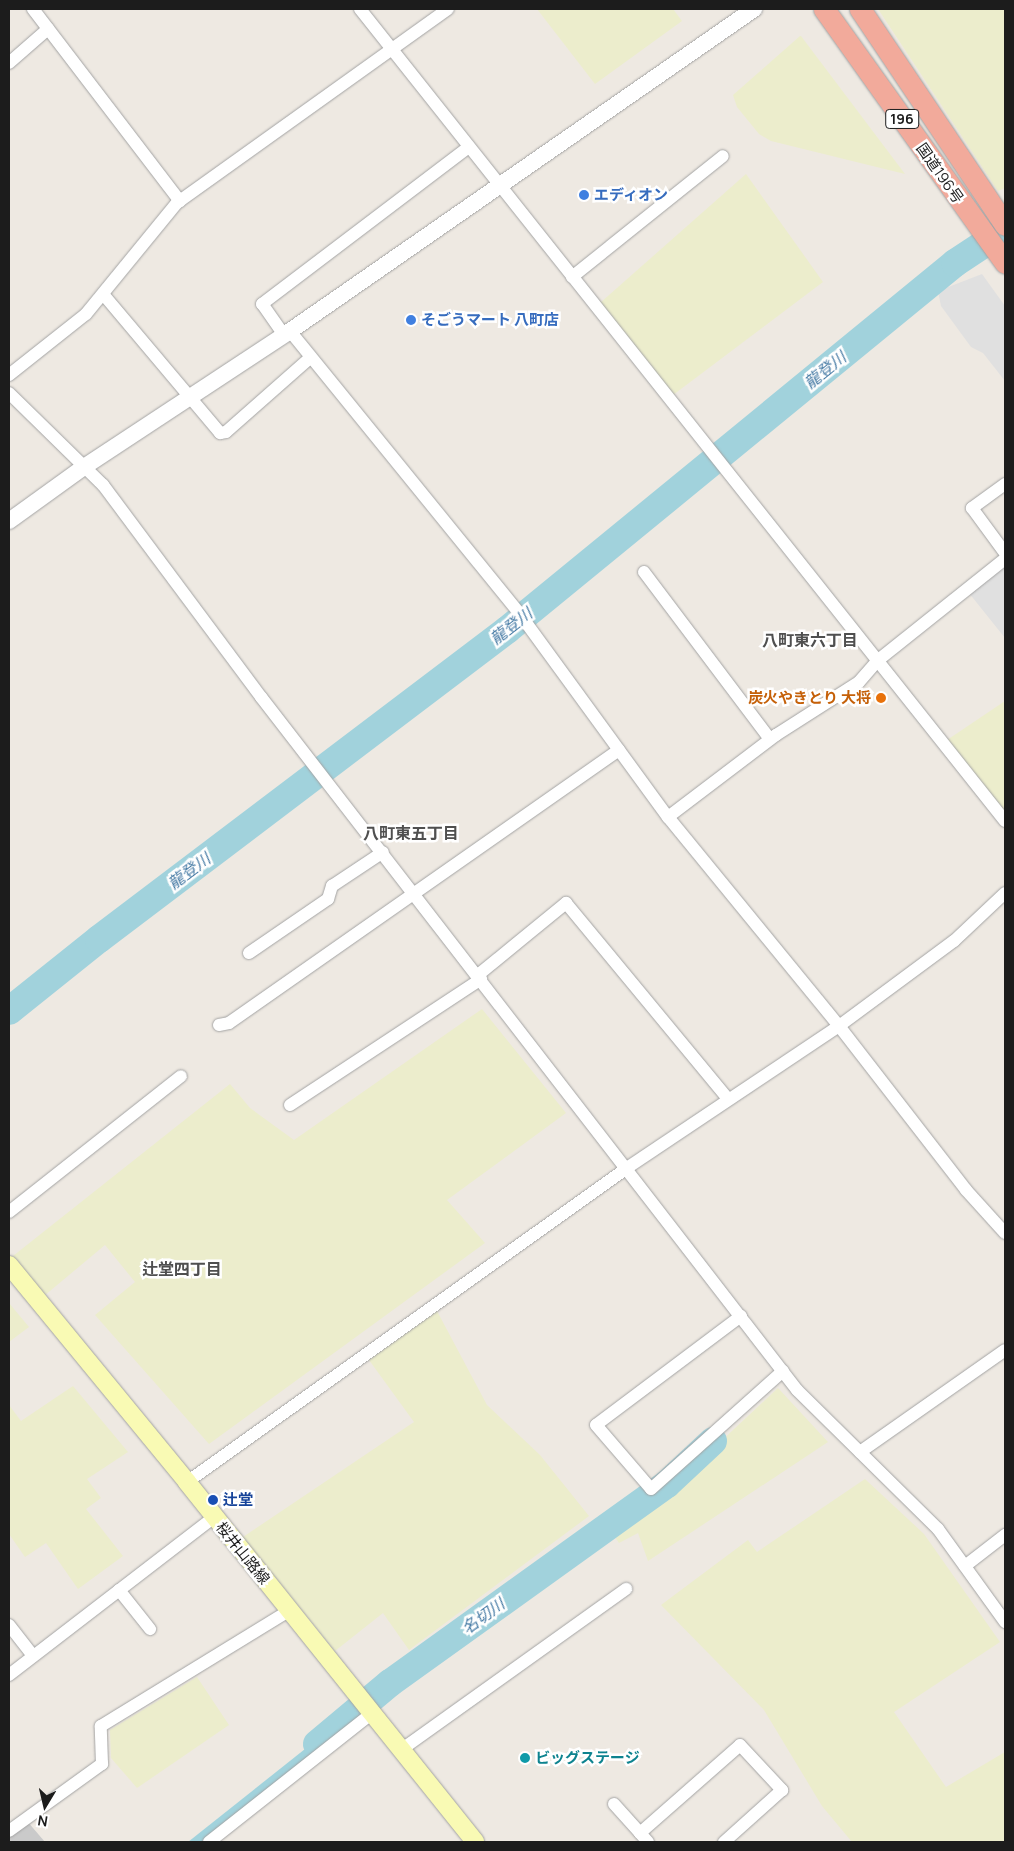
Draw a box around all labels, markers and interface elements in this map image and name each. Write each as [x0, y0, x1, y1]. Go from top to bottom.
road number: 196 [884, 108, 920, 130]
street label: 国道196号 [913, 139, 967, 207]
place label: エディオン [594, 186, 669, 204]
marker: エディオン [578, 189, 590, 201]
place label: そごうマート 八町店 [421, 311, 559, 329]
marker: そごうマート 八町店 [405, 314, 417, 326]
water label: 龍登川 [800, 347, 850, 393]
water label: 龍登川 [486, 604, 536, 648]
district label: 八町東六丁目 [762, 630, 858, 650]
place label: 炭火やきとり 大将 [748, 689, 871, 707]
marker: 炭火やきとり 大将 [875, 692, 887, 704]
district label: 八町東五丁目 [363, 823, 459, 843]
water label: 龍登川 [164, 849, 214, 893]
district label: 辻堂四丁目 [142, 1259, 222, 1279]
place label: 辻堂 [223, 1491, 253, 1509]
marker: 辻堂 [207, 1494, 219, 1506]
street label: 桜井山路線 [212, 1518, 274, 1588]
water label: 名切川 [458, 1594, 508, 1638]
place label: ビッグステージ [535, 1749, 640, 1767]
marker: ビッグステージ [519, 1752, 531, 1764]
north arrow [20, 1781, 70, 1831]
text: N [36, 1811, 49, 1831]

